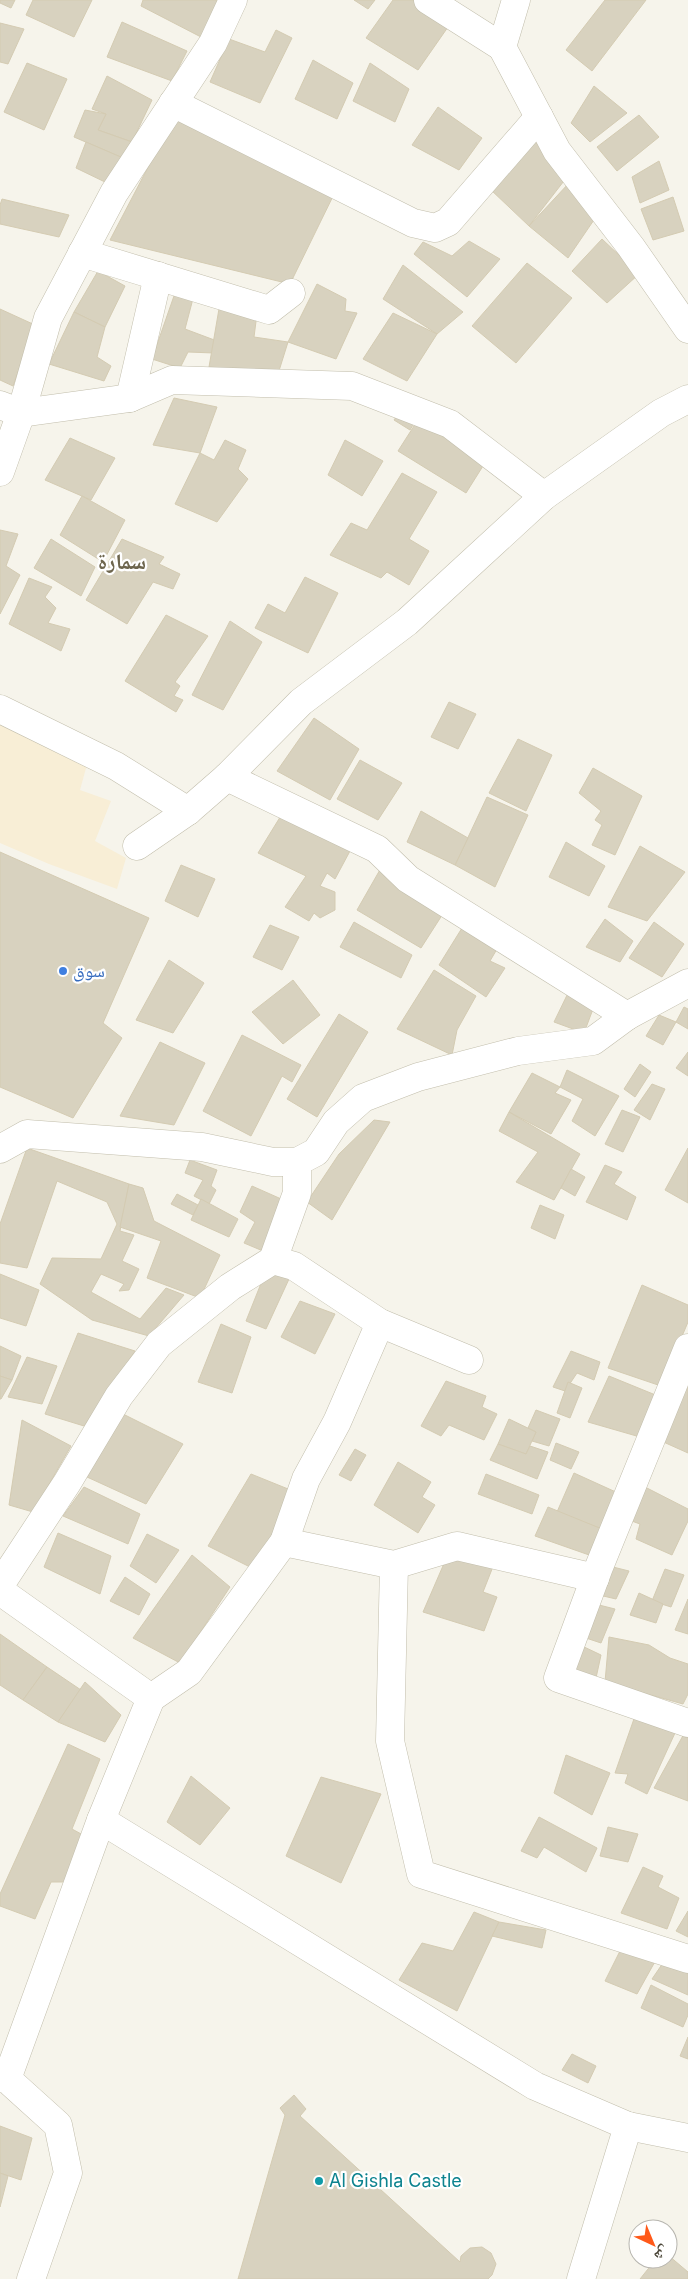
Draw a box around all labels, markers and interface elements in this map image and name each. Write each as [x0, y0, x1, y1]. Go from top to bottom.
district label: سمارة [98, 548, 146, 574]
place label: سوق [73, 960, 105, 982]
marker: سوق [57, 965, 69, 977]
place label: Al Gishla Castle [329, 2170, 462, 2191]
marker: Al Gishla Castle [313, 2175, 325, 2187]
north arrow [628, 2219, 678, 2269]
text: ش [650, 2242, 674, 2265]

